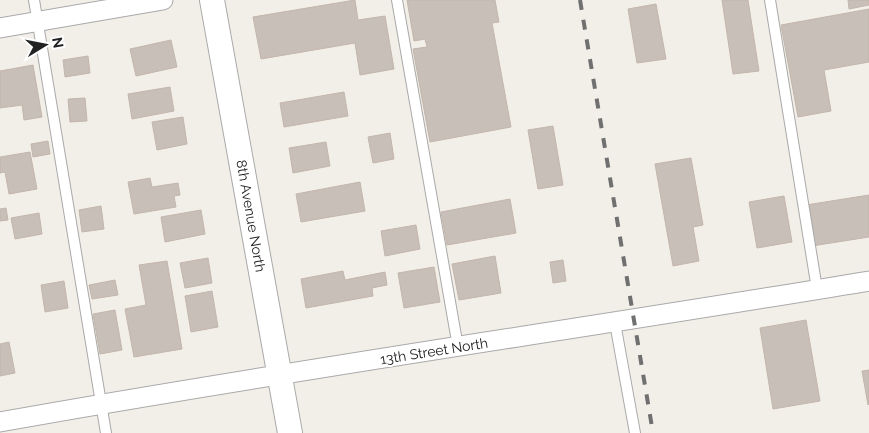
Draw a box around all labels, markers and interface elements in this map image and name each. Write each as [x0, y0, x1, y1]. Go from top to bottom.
north arrow [20, 20, 70, 70]
text: N [49, 36, 67, 49]
street label: 8th Avenue North [233, 159, 269, 273]
street label: 13th Street North [379, 335, 489, 367]

